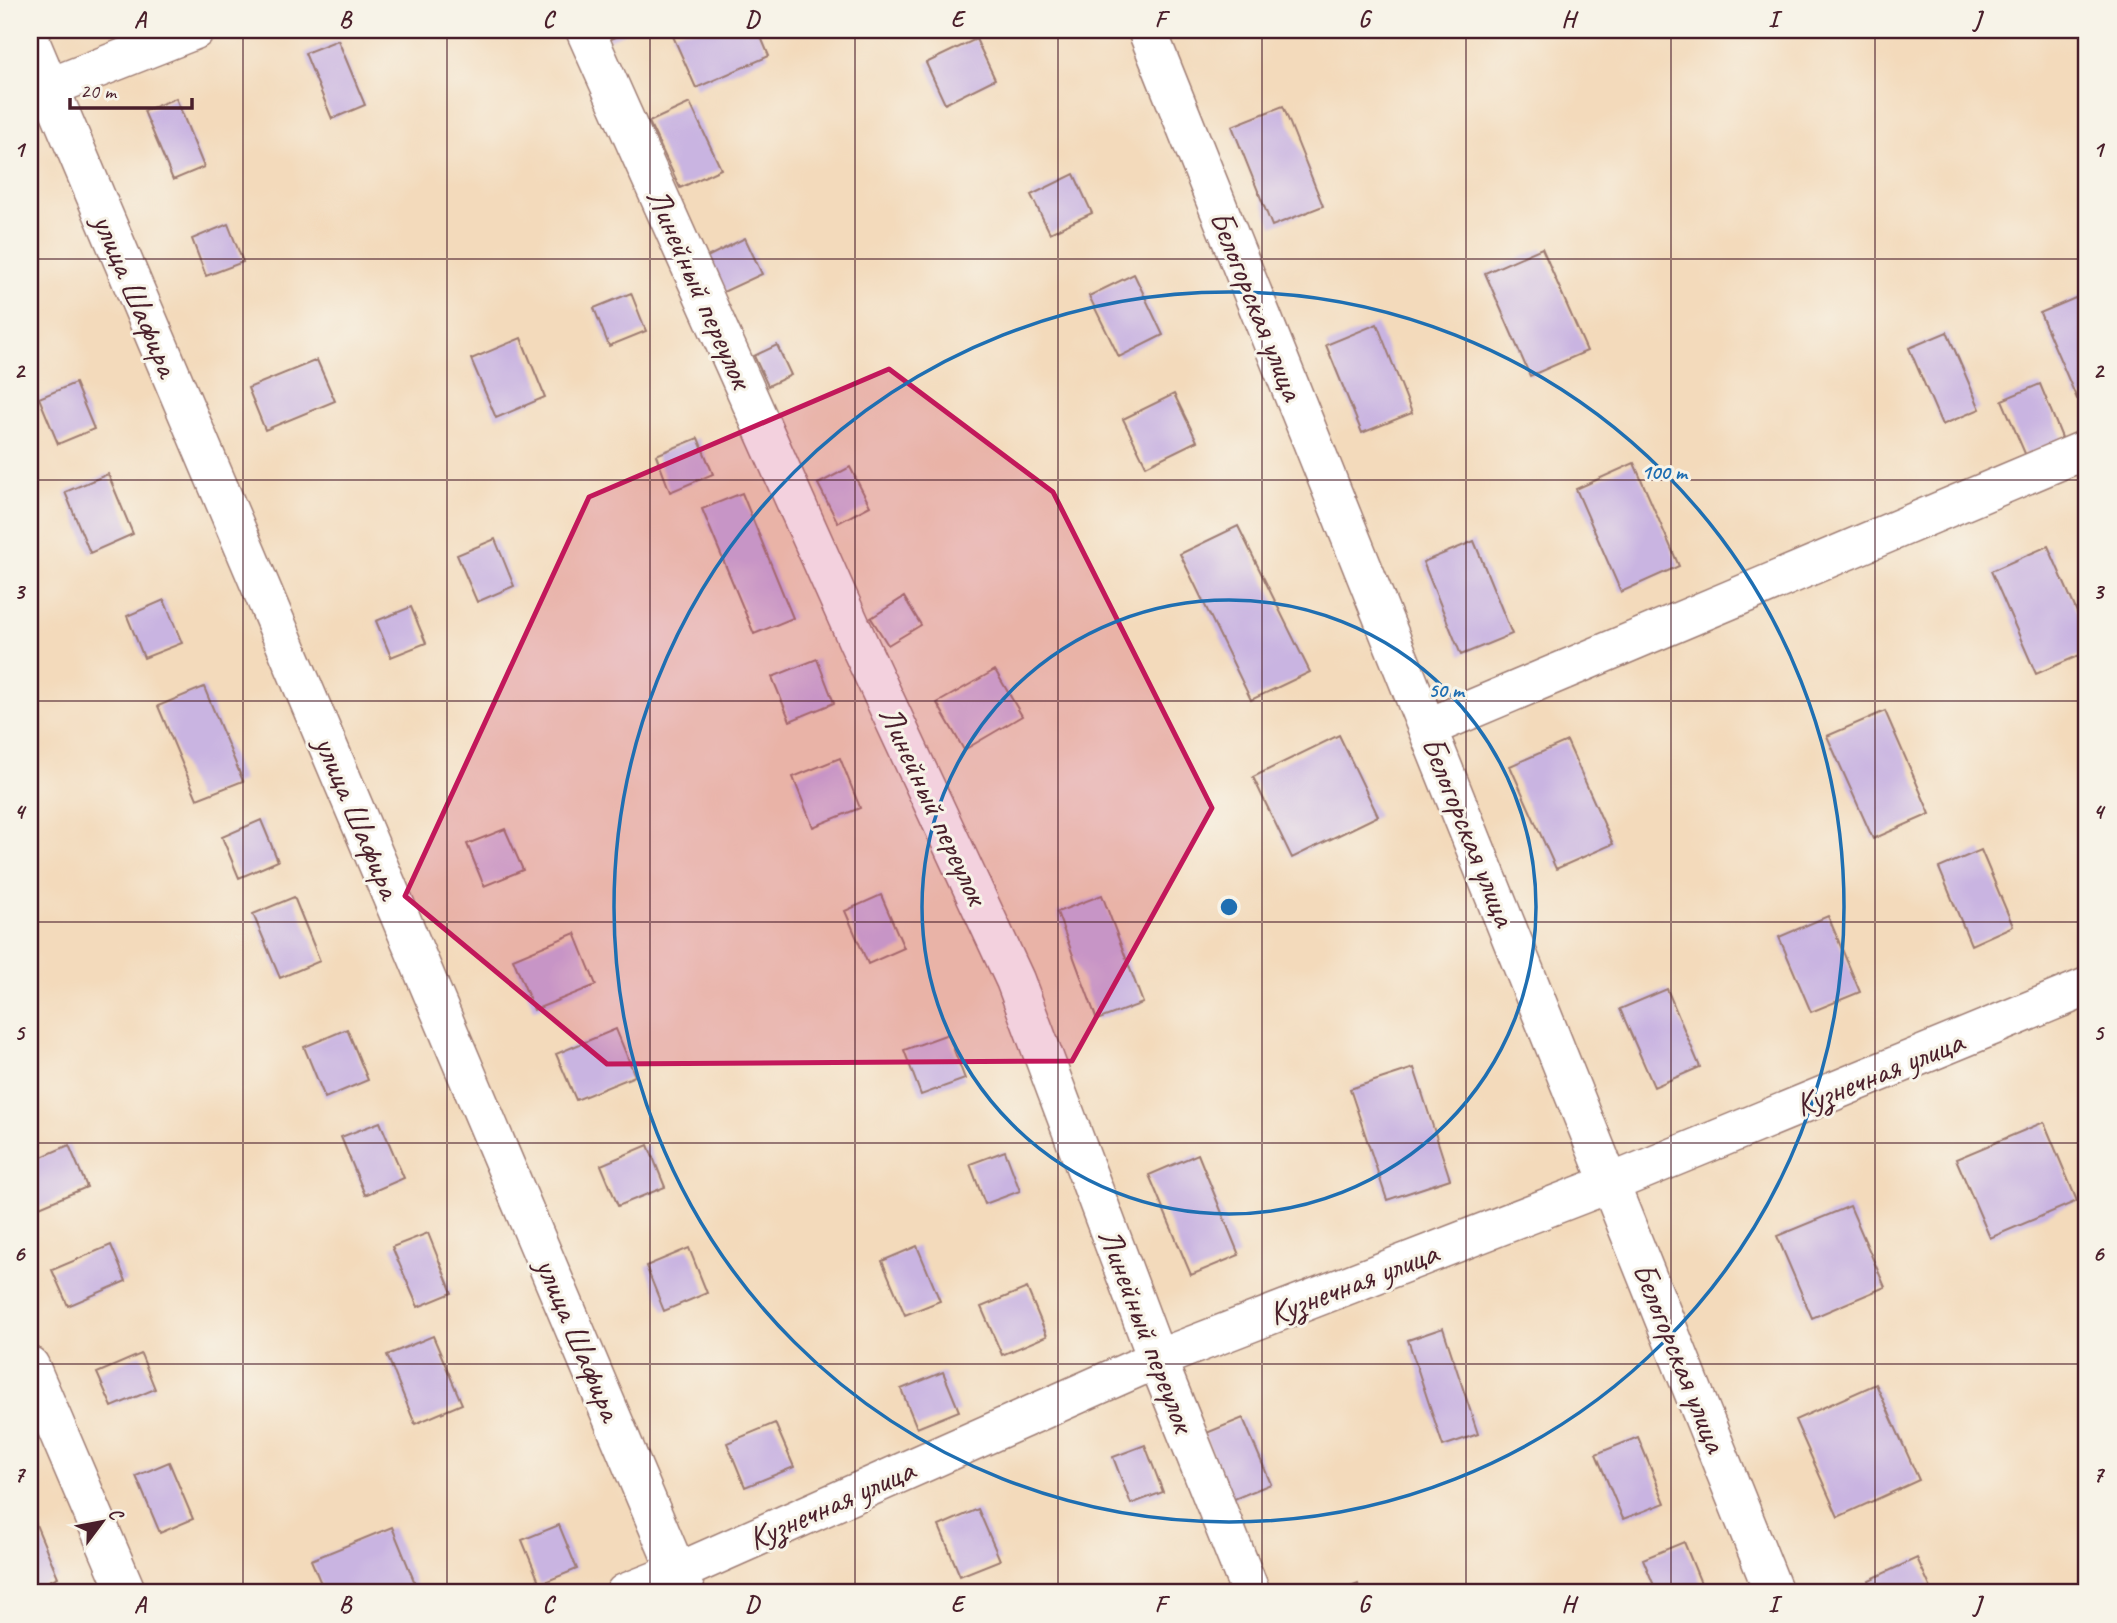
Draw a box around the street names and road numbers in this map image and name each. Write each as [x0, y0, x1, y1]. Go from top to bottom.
street label: Линейный переулок [637, 181, 764, 397]
street label: Белогорская улица [1200, 204, 1315, 408]
street label: улица Шафира [82, 206, 190, 385]
street label: Линейный переулок [870, 699, 1000, 914]
street label: улица Шафира [304, 728, 412, 907]
street label: Белогорская улица [1412, 730, 1527, 934]
street label: Кузнечная улица [1789, 1019, 1972, 1126]
street label: Линейный переулок [1089, 1222, 1206, 1440]
street label: Кузнечная улица [1262, 1231, 1446, 1334]
street label: улица Шафира [525, 1250, 633, 1429]
street label: Белогорская улица [1623, 1256, 1738, 1460]
street label: Кузнечная улица [741, 1448, 923, 1559]

